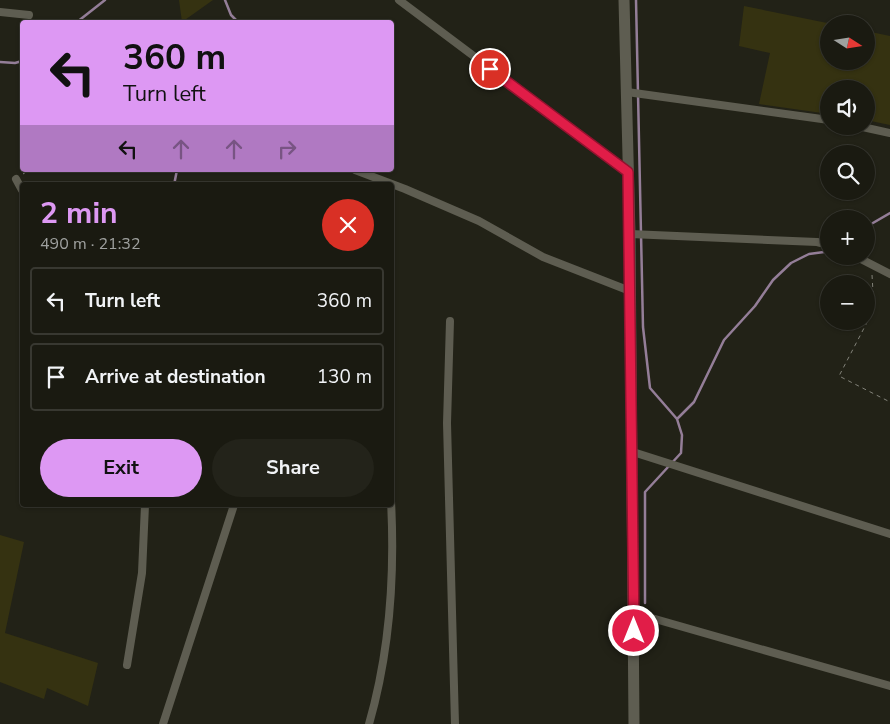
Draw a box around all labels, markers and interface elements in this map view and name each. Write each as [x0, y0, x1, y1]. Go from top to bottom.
north arrow [820, 15, 875, 70]
map controls [820, 15, 875, 330]
text: 360 m [123, 34, 226, 81]
icon: left [40, 40, 105, 105]
pin [469, 48, 511, 90]
icon: arrive [476, 55, 504, 83]
text: Turn left [123, 79, 206, 109]
button: sound [820, 80, 875, 135]
icon: left [114, 135, 142, 163]
icon: ahead [167, 135, 195, 163]
icon: ahead [220, 135, 248, 163]
icon: right [273, 135, 301, 163]
button: search [820, 145, 875, 200]
text: 2 min [40, 193, 118, 234]
button: close [322, 199, 374, 251]
button: + [820, 210, 875, 265]
text: 490 m · 21:32 [40, 233, 141, 255]
button: − [820, 275, 875, 330]
icon: left [42, 287, 70, 315]
text: Turn left [85, 288, 160, 314]
text: 360 m [317, 288, 372, 314]
icon: arrive [42, 363, 70, 391]
text: Arrive at destination [85, 364, 266, 390]
text: 130 m [317, 364, 372, 390]
button: Exit [40, 439, 202, 497]
button: Share [212, 439, 374, 497]
position arrow [607, 604, 659, 656]

